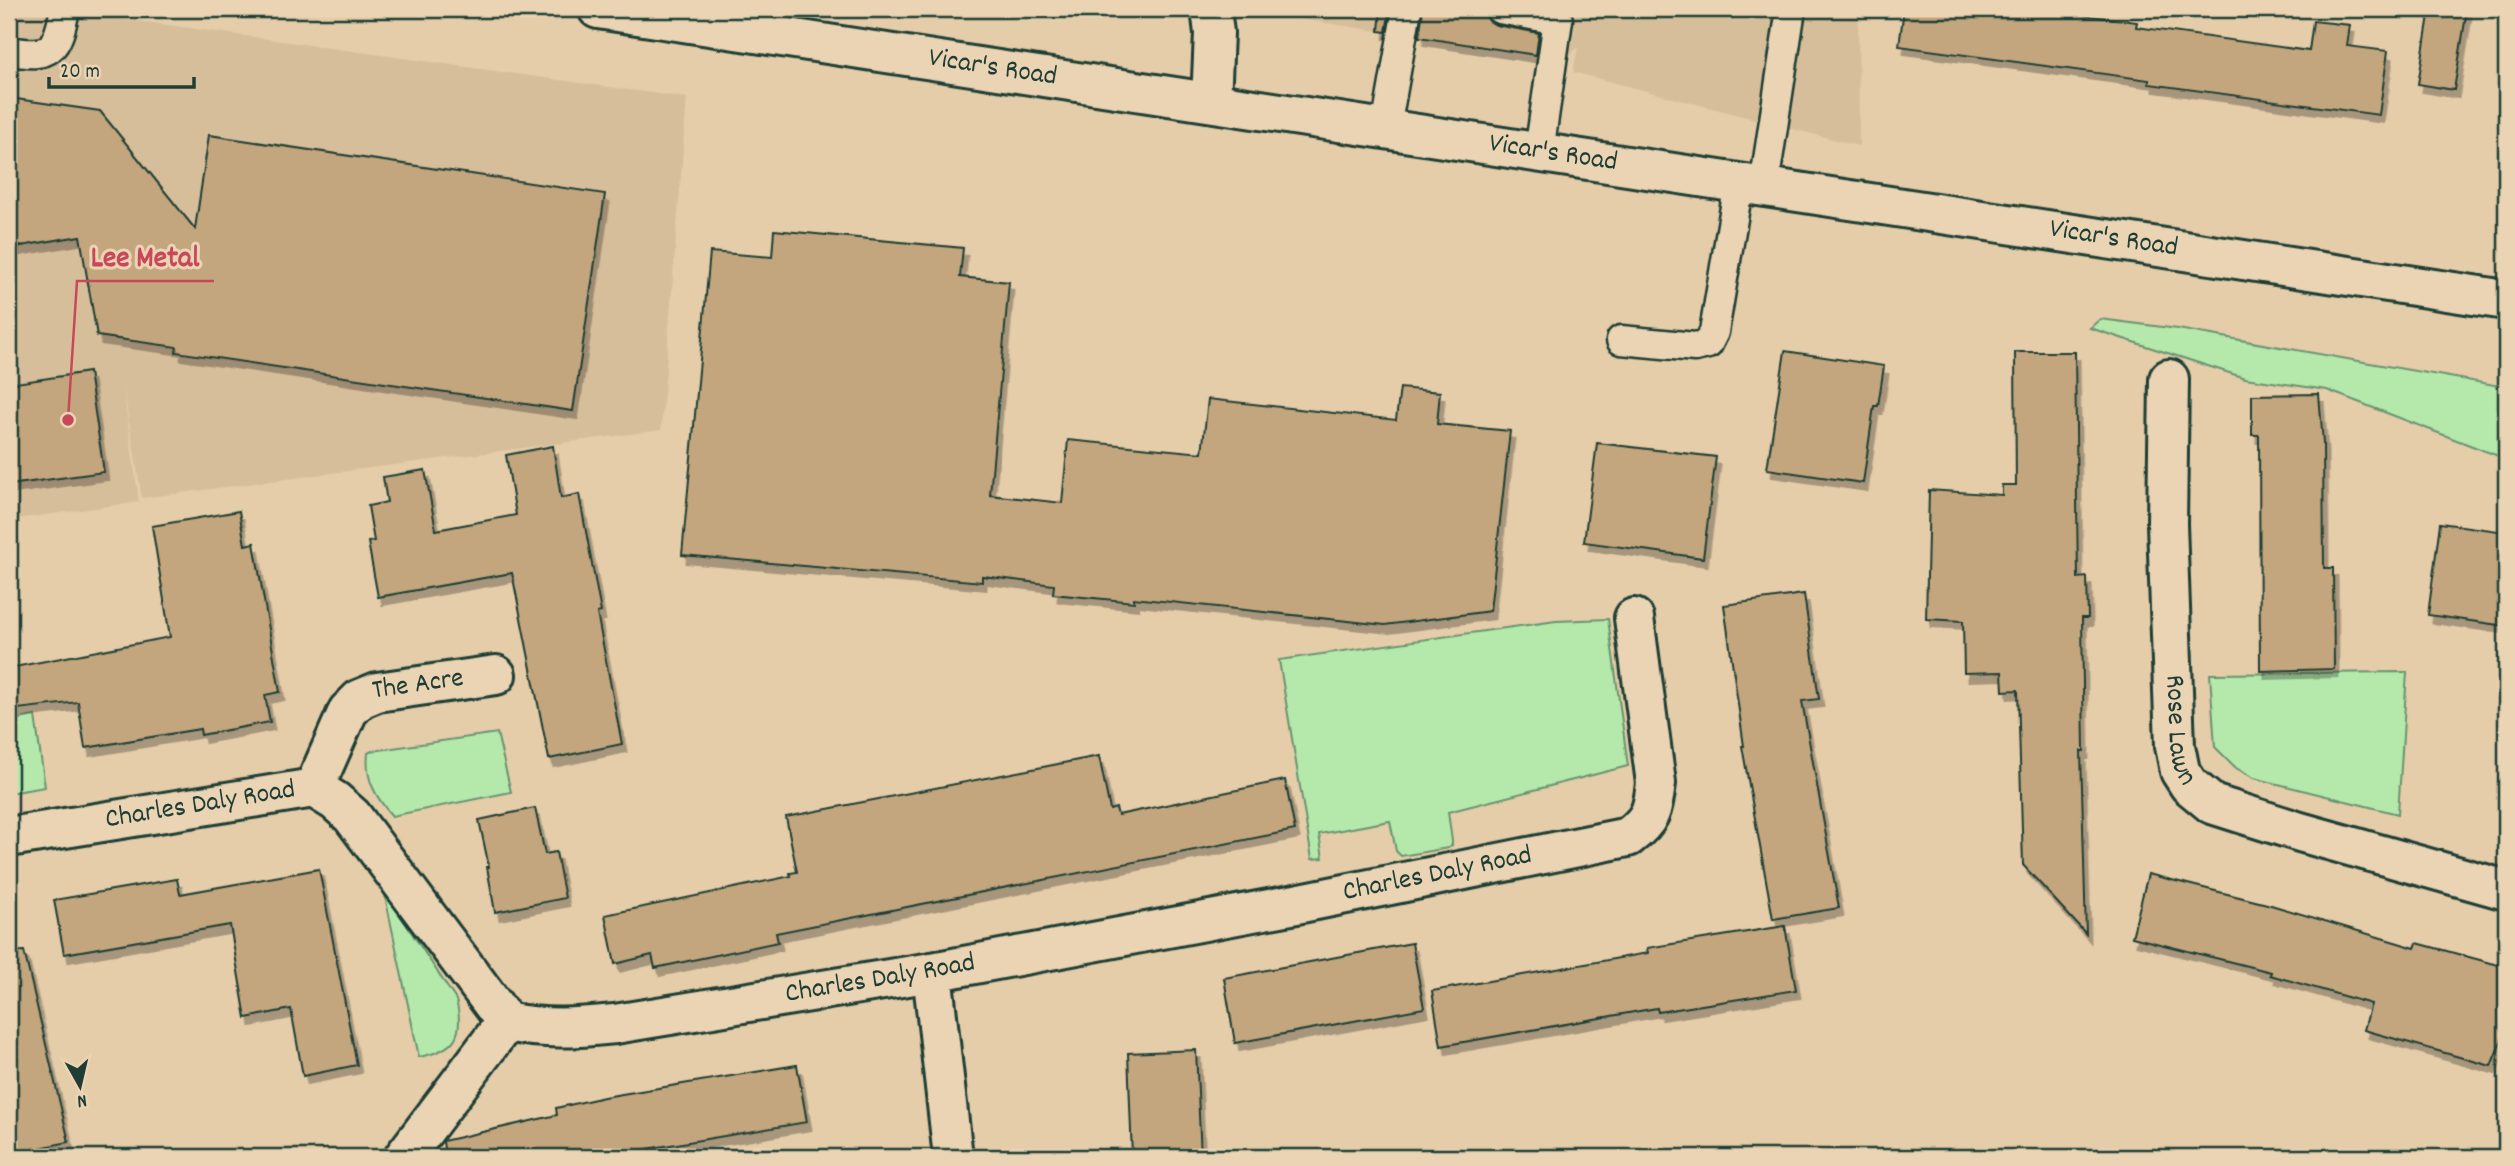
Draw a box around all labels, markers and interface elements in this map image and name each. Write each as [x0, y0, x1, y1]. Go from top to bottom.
street label: Vicar's Road [925, 40, 1059, 99]
scale bar [49, 46, 194, 90]
text: 20 m [60, 58, 100, 88]
street label: Vicar's Road [1486, 125, 1620, 184]
street label: Vicar's Road [2046, 211, 2181, 270]
callout: Lee Metal [77, 230, 214, 281]
text: Lee Metal [91, 239, 200, 282]
street label: The Acre [370, 660, 466, 712]
street label: Rose Lawn [2152, 674, 2205, 795]
street label: Charles Daly Road [103, 771, 298, 841]
street label: Charles Daly Road [1340, 837, 1536, 914]
street label: Charles Daly Road [783, 944, 979, 1016]
north arrow [46, 1050, 116, 1120]
text: N [75, 1085, 88, 1113]

